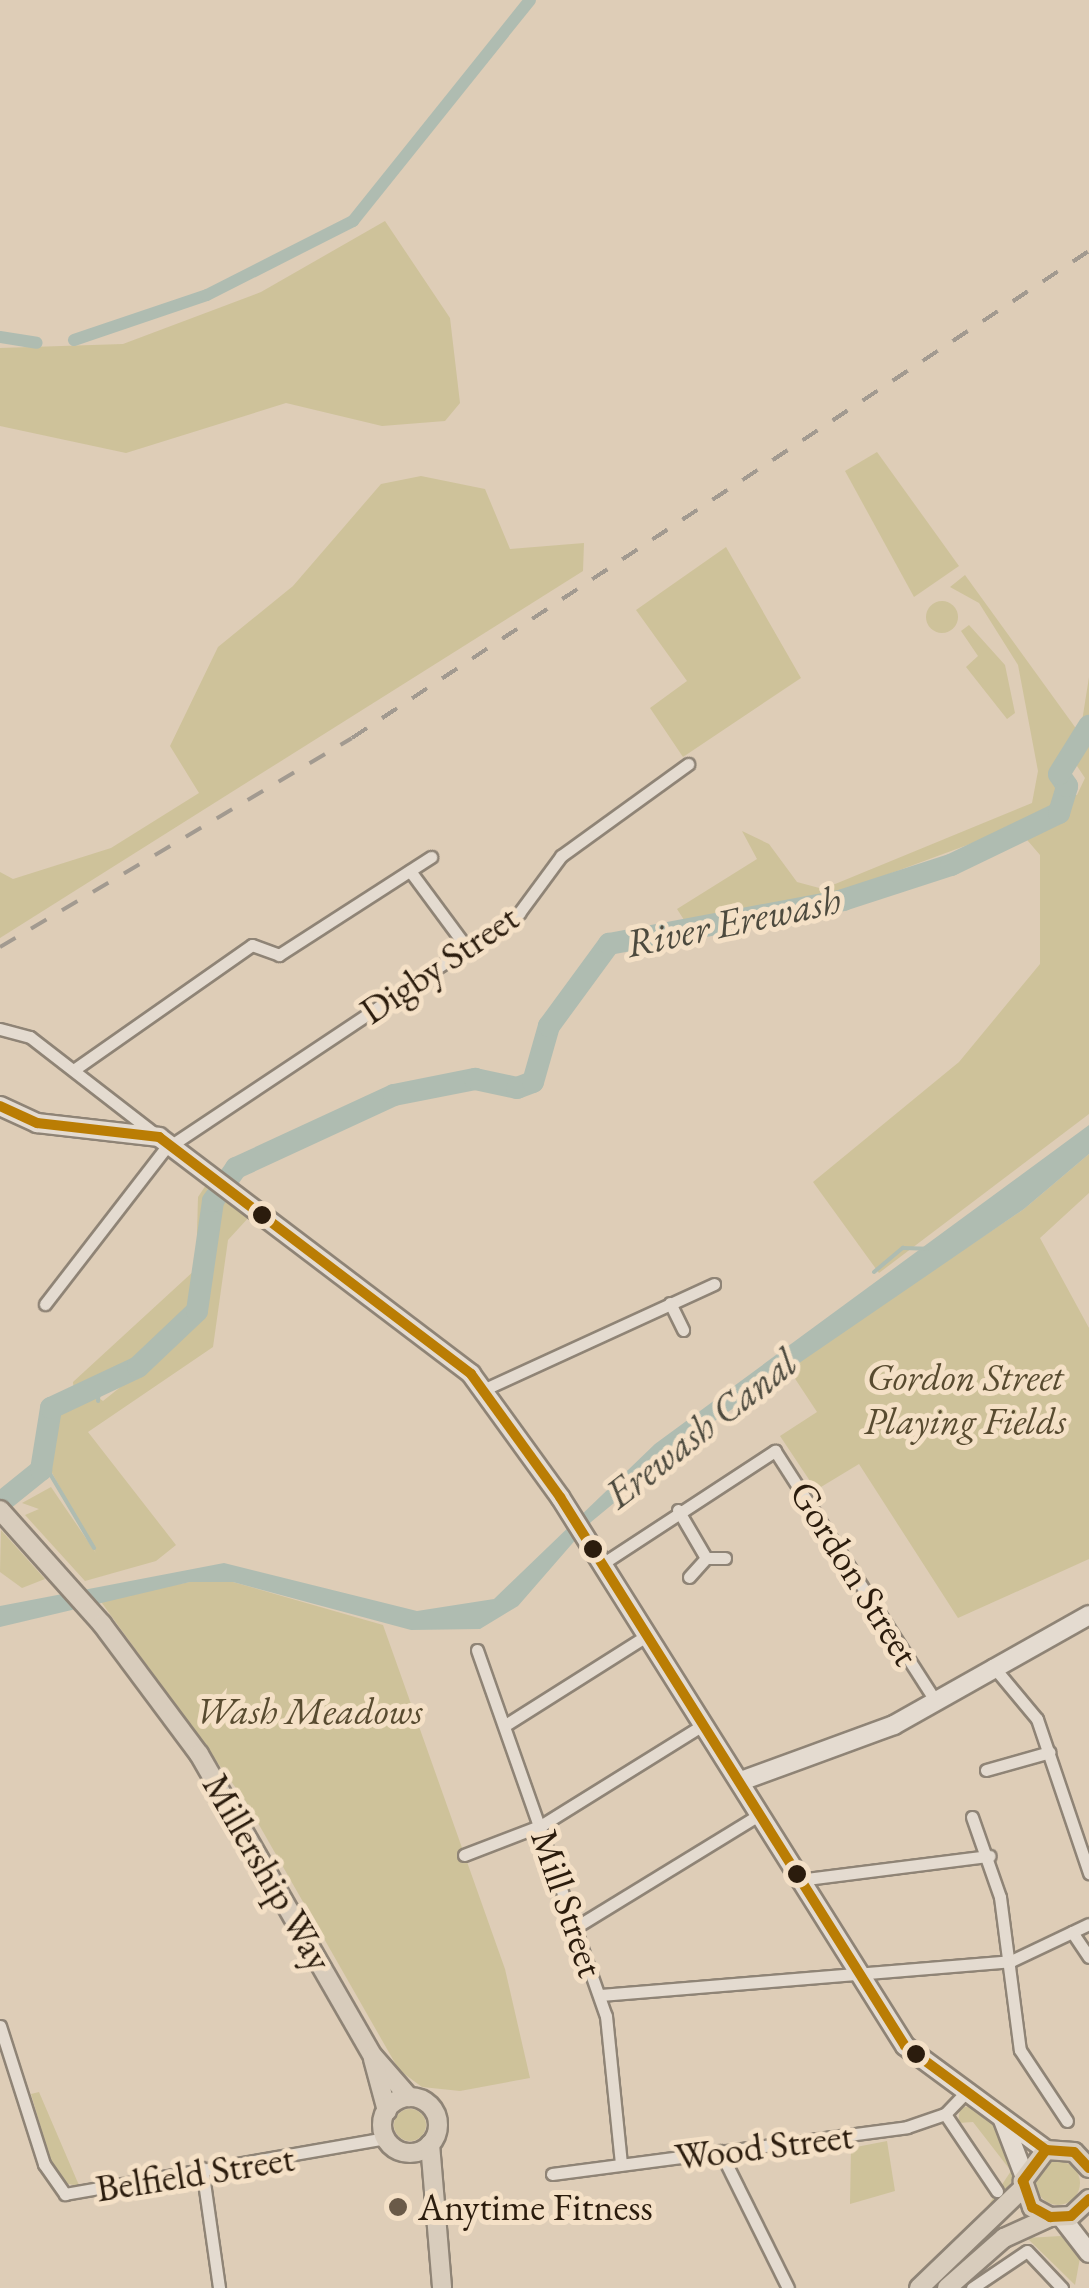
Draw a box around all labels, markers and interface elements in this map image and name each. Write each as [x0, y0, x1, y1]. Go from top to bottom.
water label: River Erewash [621, 875, 845, 967]
street label: Digby Street [351, 895, 527, 1033]
unlabelled marker [252, 1205, 272, 1225]
water label: Erewash Canal [596, 1338, 806, 1518]
park label: Gordon Street Playing Fields [864, 1354, 1066, 1444]
street label: Gordon Street [780, 1473, 930, 1673]
unlabelled marker [583, 1539, 603, 1559]
park label: Wash Meadows [195, 1688, 423, 1734]
street label: Millership Way [193, 1765, 343, 1979]
street label: Mill Street [522, 1823, 614, 1983]
unlabelled marker [787, 1864, 807, 1884]
unlabelled marker [906, 2044, 926, 2064]
street label: Wood Street [672, 2112, 856, 2180]
street label: Belfield Street [93, 2135, 297, 2211]
place label: Anytime Fitness [418, 2184, 653, 2230]
marker: Anytime Fitness [387, 2196, 409, 2218]

